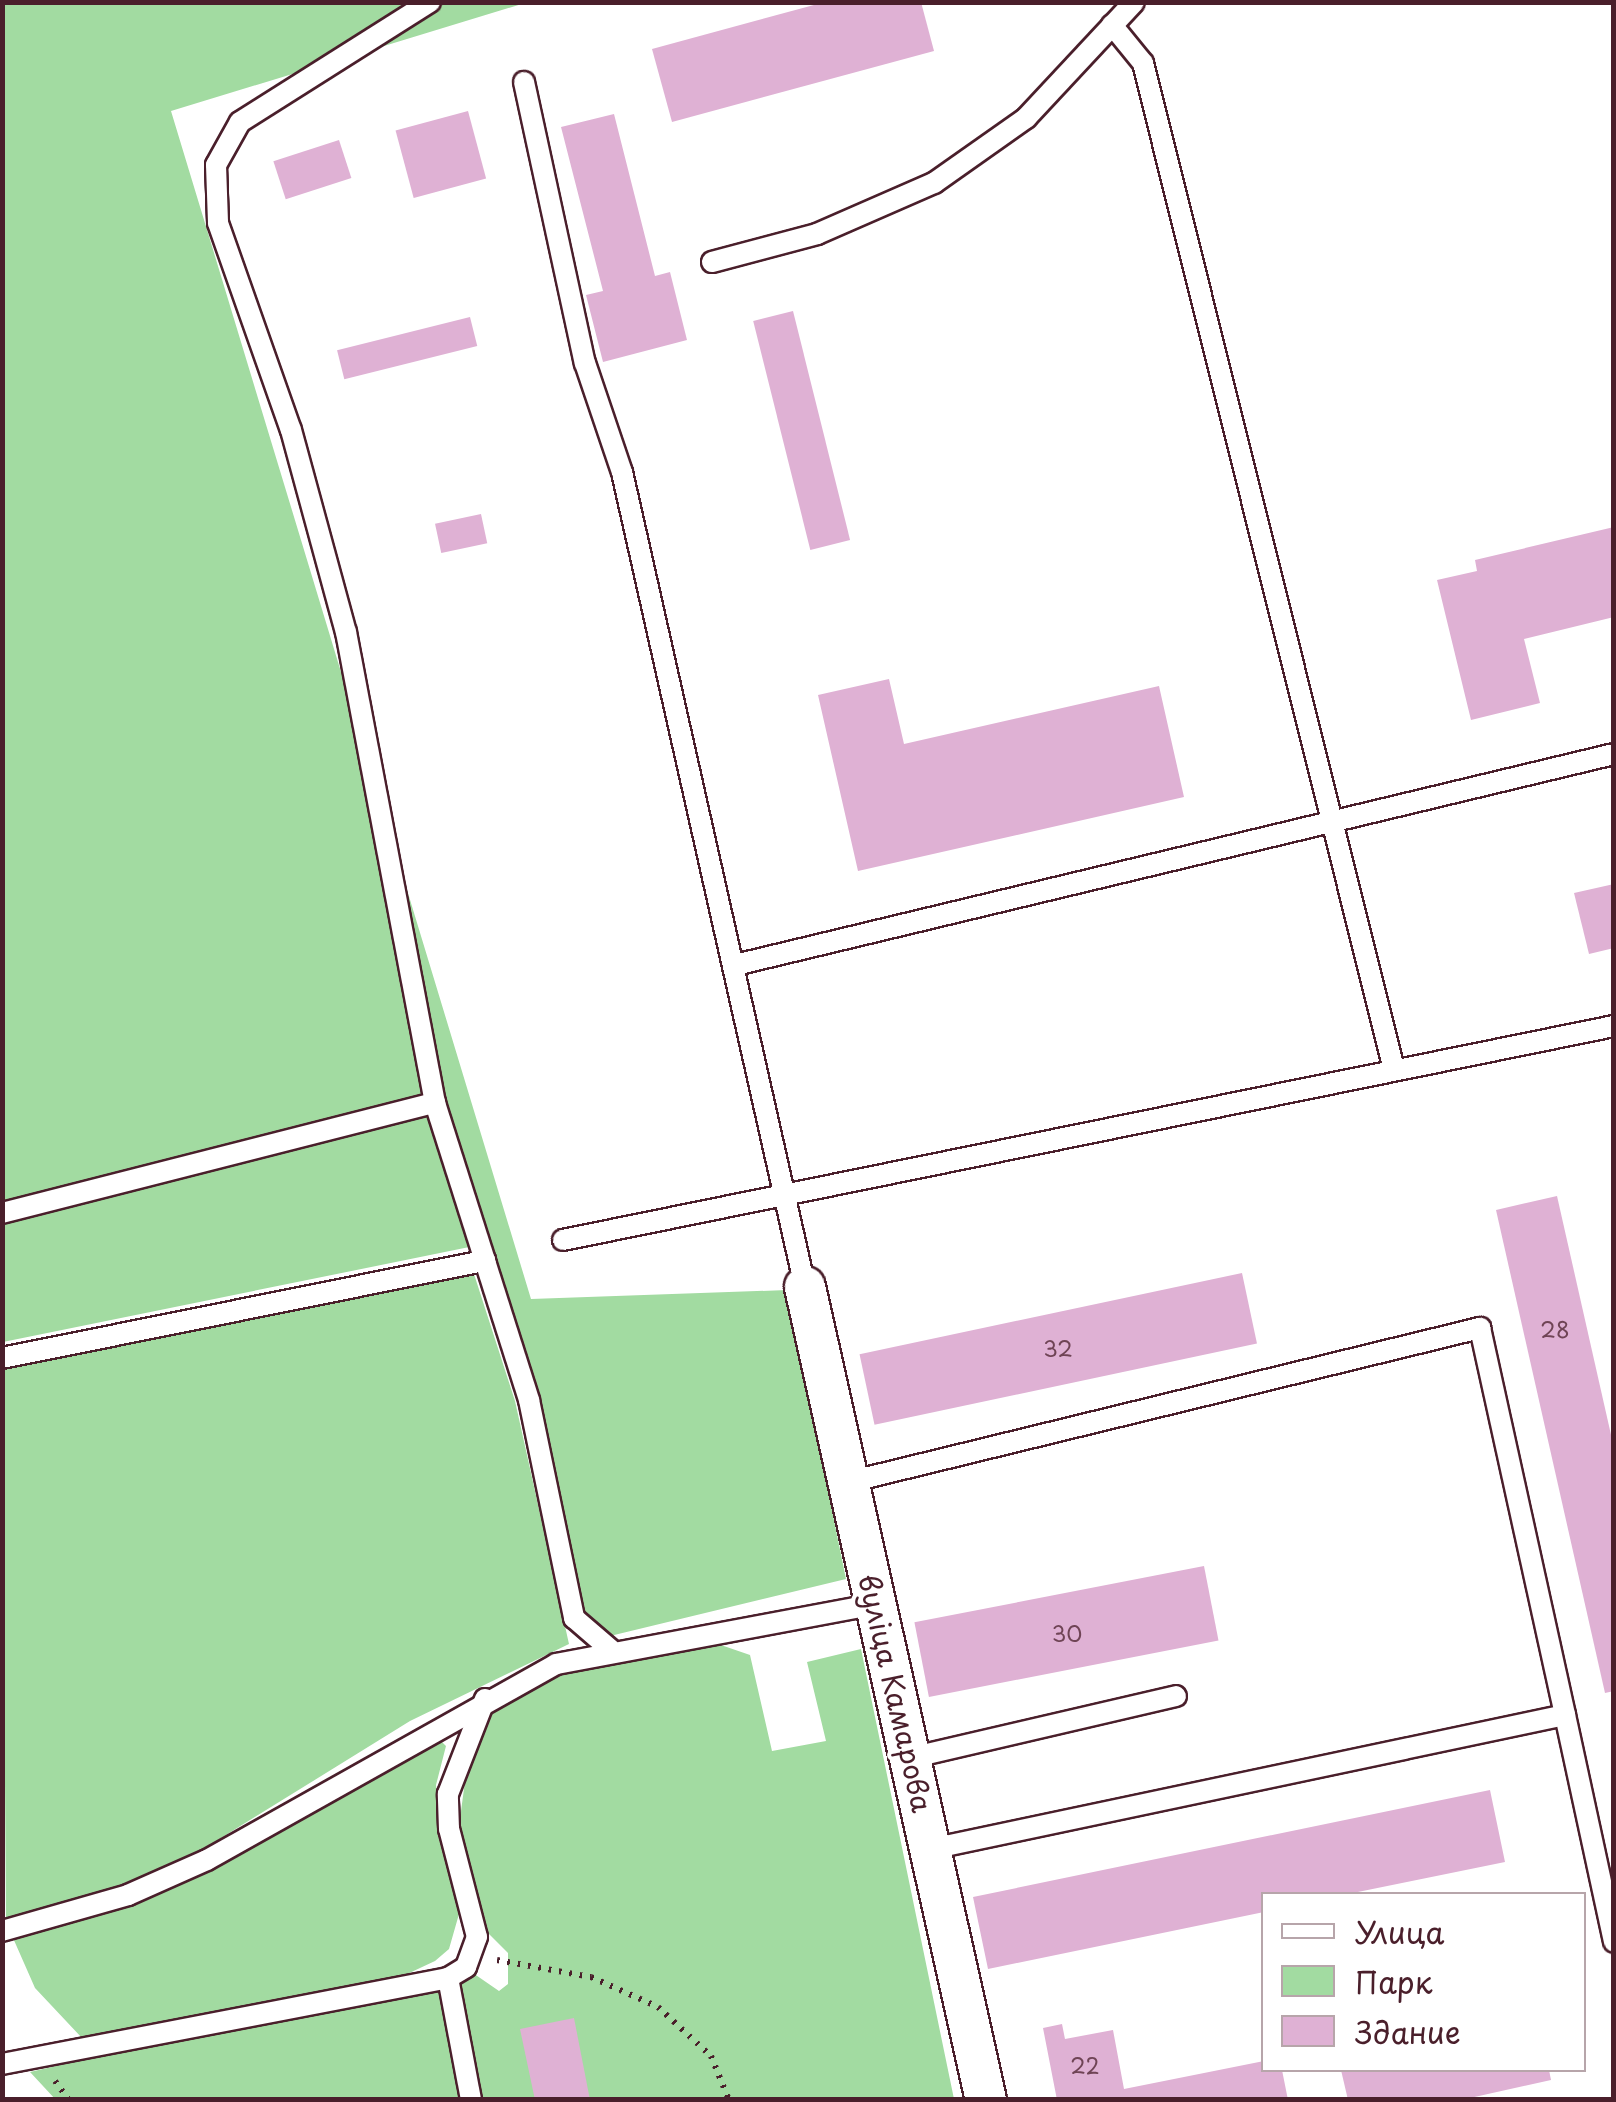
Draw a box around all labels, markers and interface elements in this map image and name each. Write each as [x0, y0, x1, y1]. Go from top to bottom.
house number: 28 [1540, 1316, 1570, 1342]
house number: 32 [1043, 1335, 1073, 1361]
street label: вуліца Камарова [852, 1571, 940, 1815]
house number: 30 [1052, 1620, 1082, 1646]
legend [1261, 1892, 1586, 2072]
text: Улица [1355, 1909, 1444, 1954]
text: Парк [1355, 1959, 1432, 2004]
text: Здание [1355, 2009, 1461, 2054]
house number: 22 [1070, 2052, 1100, 2078]

